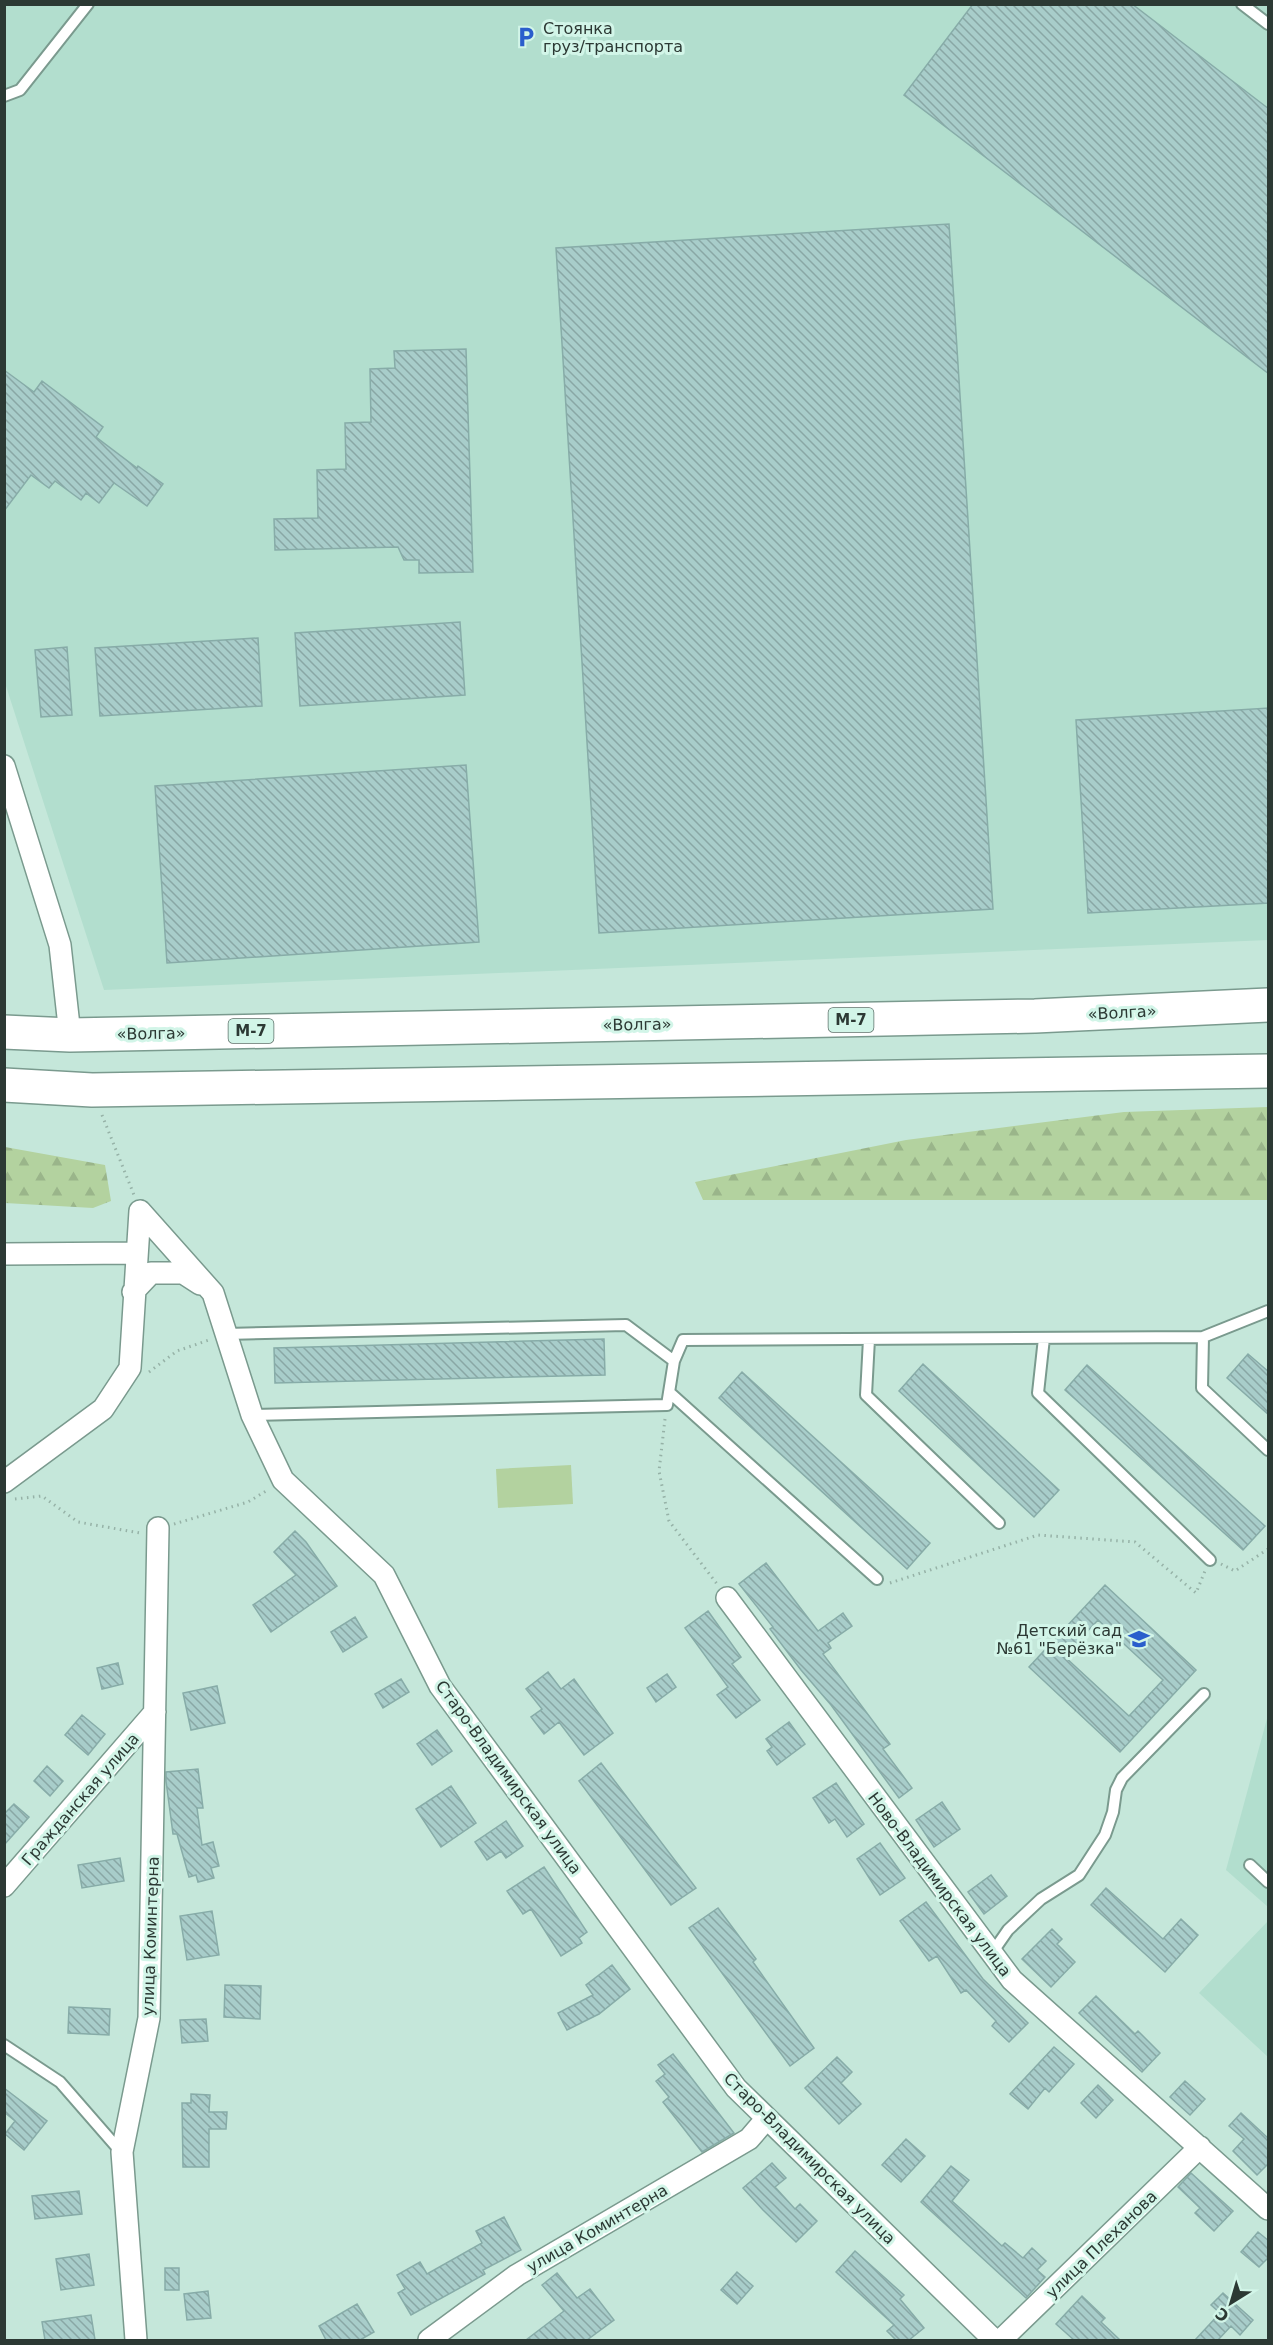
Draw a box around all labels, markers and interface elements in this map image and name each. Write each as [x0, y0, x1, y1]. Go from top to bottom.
place label: Стоянка груз/транспорта [543, 19, 683, 56]
parking icon: Стоянка груз/транспорта [514, 25, 538, 49]
street label: «Волга» [1087, 1001, 1157, 1024]
road number: М-7 [828, 1008, 874, 1032]
street label: «Волга» [602, 1014, 672, 1035]
road number: М-7 [228, 1019, 274, 1043]
street label: «Волга» [116, 1023, 186, 1044]
place label: Детский сад №61 "Берёзка" [996, 1621, 1122, 1658]
school or university icon: Детский сад №61 "Берёзка" [1127, 1627, 1151, 1651]
street label: Старо-Владимирская улица [432, 1677, 585, 1878]
street label: Гражданская улица [18, 1729, 143, 1869]
street label: Ново-Владимирская улица [864, 1788, 1015, 1980]
street label: улица Коминтерна [138, 1856, 163, 2016]
street label: Старо-Владимирская улица [720, 2069, 899, 2248]
street label: улица Коминтерна [523, 2180, 671, 2277]
street label: улица Плеханова [1042, 2187, 1161, 2302]
north arrow [1201, 2273, 1261, 2333]
text: С [1212, 2303, 1233, 2326]

